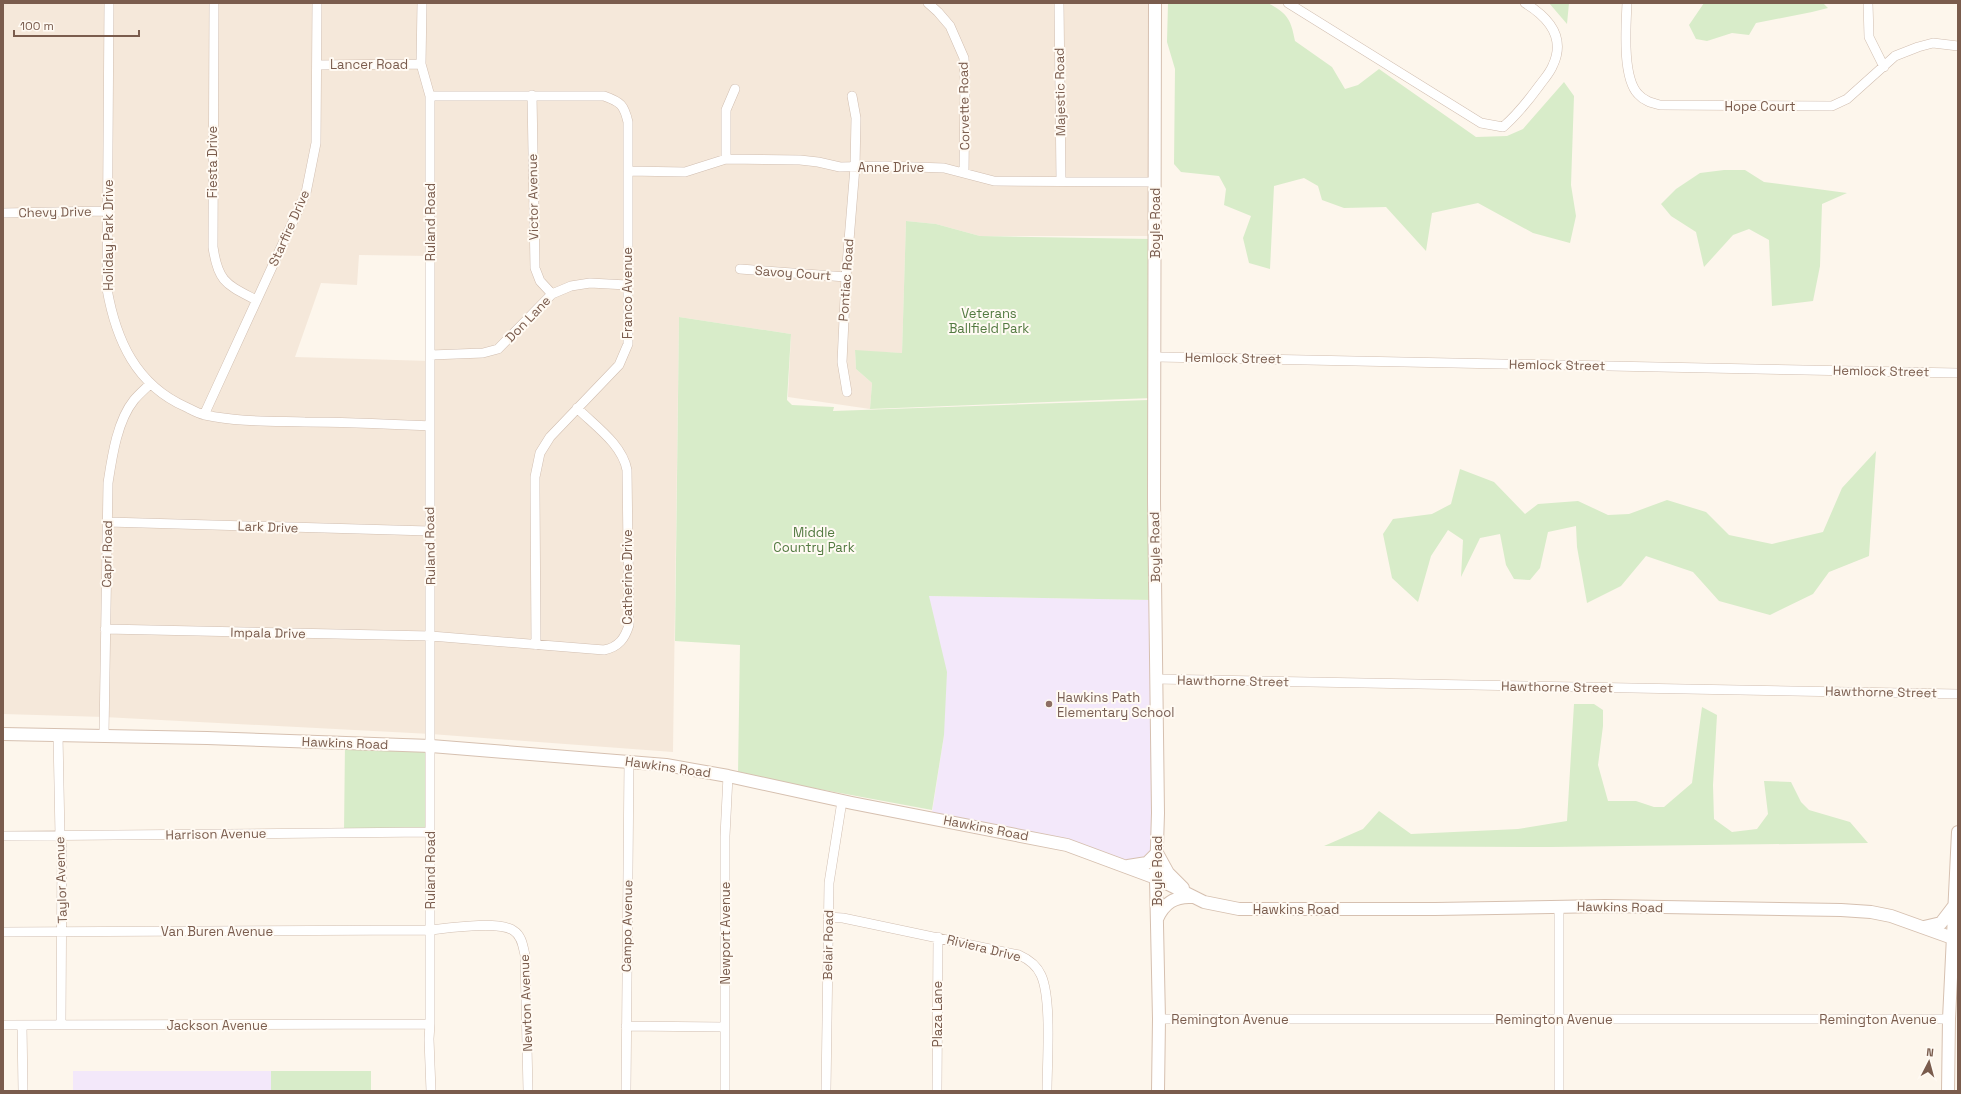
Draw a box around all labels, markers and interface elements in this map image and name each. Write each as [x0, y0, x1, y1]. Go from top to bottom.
scale bar [14, 12, 139, 38]
text: 100 m [20, 18, 54, 34]
street label: Majestic Road [1051, 48, 1069, 136]
street label: Lancer Road [330, 56, 408, 73]
street label: Corvette Road [955, 61, 973, 151]
street label: Hope Court [1724, 98, 1796, 115]
street label: Fiesta Drive [204, 126, 221, 198]
street label: Victor Avenue [524, 154, 542, 240]
street label: Anne Drive [858, 159, 924, 176]
street label: Holiday Park Drive [100, 179, 117, 291]
street label: Ruland Road [422, 183, 439, 261]
street label: Starfire Drive [265, 187, 313, 269]
street label: Boyle Road [1147, 188, 1164, 258]
street label: Chevy Drive [18, 203, 92, 221]
street label: Pontiac Road [835, 238, 857, 322]
street label: Franco Avenue [619, 247, 636, 339]
street label: Savoy Court [754, 262, 832, 284]
street label: Don Lane [502, 292, 554, 346]
park label: Veterans Ballfield Park [949, 305, 1029, 337]
street label: Hemlock Street [1185, 349, 1281, 367]
street label: Hemlock Street [1509, 356, 1605, 374]
street label: Hemlock Street [1833, 362, 1929, 380]
street label: Ruland Road [421, 507, 439, 585]
street label: Boyle Road [1146, 511, 1164, 583]
street label: Lark Drive [237, 517, 299, 537]
street label: Capri Road [98, 520, 116, 588]
park label: Middle Country Park [773, 524, 855, 556]
street label: Catherine Drive [619, 529, 636, 625]
street label: Impala Drive [230, 624, 306, 642]
street label: Hawthorne Street [1177, 672, 1289, 690]
street label: Hawthorne Street [1501, 678, 1613, 696]
street label: Hawthorne Street [1825, 683, 1937, 701]
place label: Hawkins Path Elementary School [1057, 689, 1174, 721]
marker: Hawkins Path Elementary School [1044, 699, 1054, 709]
street label: Hawkins Road [301, 733, 389, 753]
street label: Hawkins Road [624, 753, 712, 781]
street label: Hawkins Road [942, 811, 1030, 845]
street label: Harrison Avenue [165, 825, 267, 843]
street label: Ruland Road [422, 831, 439, 909]
street label: Taylor Avenue [51, 836, 71, 924]
street label: Boyle Road [1149, 836, 1166, 906]
street label: Campo Avenue [618, 880, 636, 972]
street label: Newport Avenue [717, 882, 734, 984]
street label: Hawkins Road [1577, 898, 1663, 916]
street label: Hawkins Road [1253, 901, 1339, 918]
street label: Belair Road [819, 910, 837, 980]
street label: Van Buren Avenue [161, 923, 273, 940]
street label: Riviera Drive [945, 931, 1023, 965]
street label: Newton Avenue [516, 954, 536, 1052]
street label: Plaza Lane [929, 981, 946, 1047]
street label: Remington Avenue [1171, 1011, 1289, 1028]
street label: Remington Avenue [1495, 1011, 1613, 1028]
street label: Remington Avenue [1819, 1011, 1937, 1028]
street label: Jackson Avenue [166, 1017, 268, 1034]
north arrow [1909, 1042, 1949, 1082]
text: N [1926, 1045, 1934, 1059]

